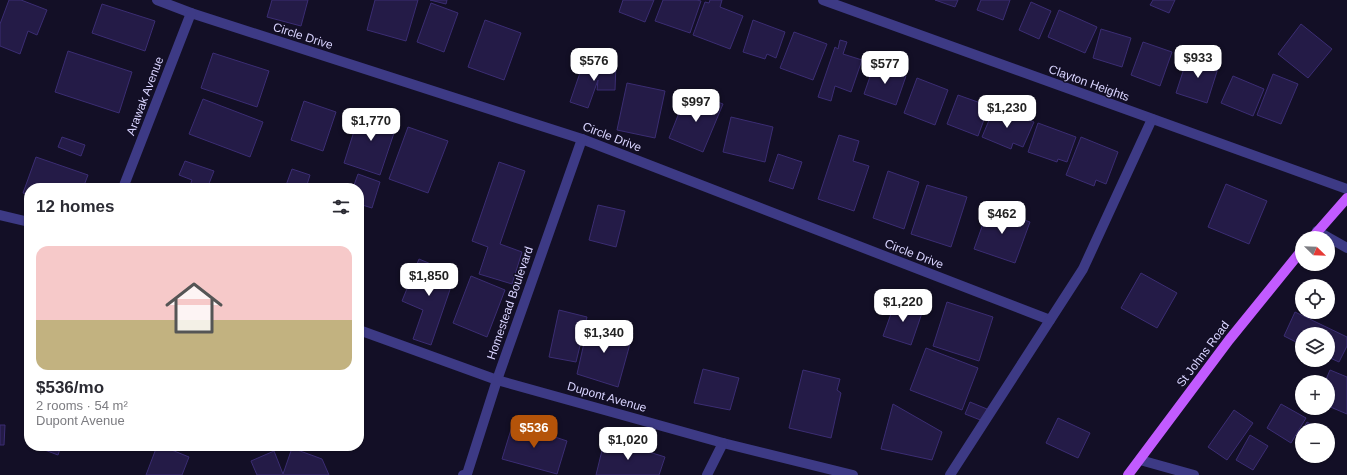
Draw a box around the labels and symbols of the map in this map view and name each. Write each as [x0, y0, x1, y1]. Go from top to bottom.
street label: Circle Drive [271, 20, 335, 52]
pin: $933 [1174, 45, 1222, 79]
pin: $576 [570, 48, 618, 82]
pin: $577 [861, 51, 909, 85]
street label: Arawak Avenue [124, 54, 167, 137]
street label: Clayton Heights [1047, 62, 1131, 104]
pin: $997 [672, 89, 720, 123]
pin: $1,230 [974, 95, 1040, 129]
pin: $1,770 [338, 108, 404, 142]
street label: Circle Drive [581, 119, 644, 155]
pin: $462 [978, 201, 1026, 235]
north arrow [1295, 231, 1335, 271]
street label: Circle Drive [883, 236, 946, 272]
street label: Homestead Boulevard [484, 245, 536, 361]
pin: $1,850 [396, 263, 462, 297]
pin: $1,220 [870, 289, 936, 323]
street label: St Johns Road [1174, 318, 1232, 390]
pin: $1,340 [571, 320, 637, 354]
street label: Dupont Avenue [566, 379, 649, 415]
pin: $536 [510, 415, 558, 449]
pin: $1,020 [595, 427, 661, 461]

